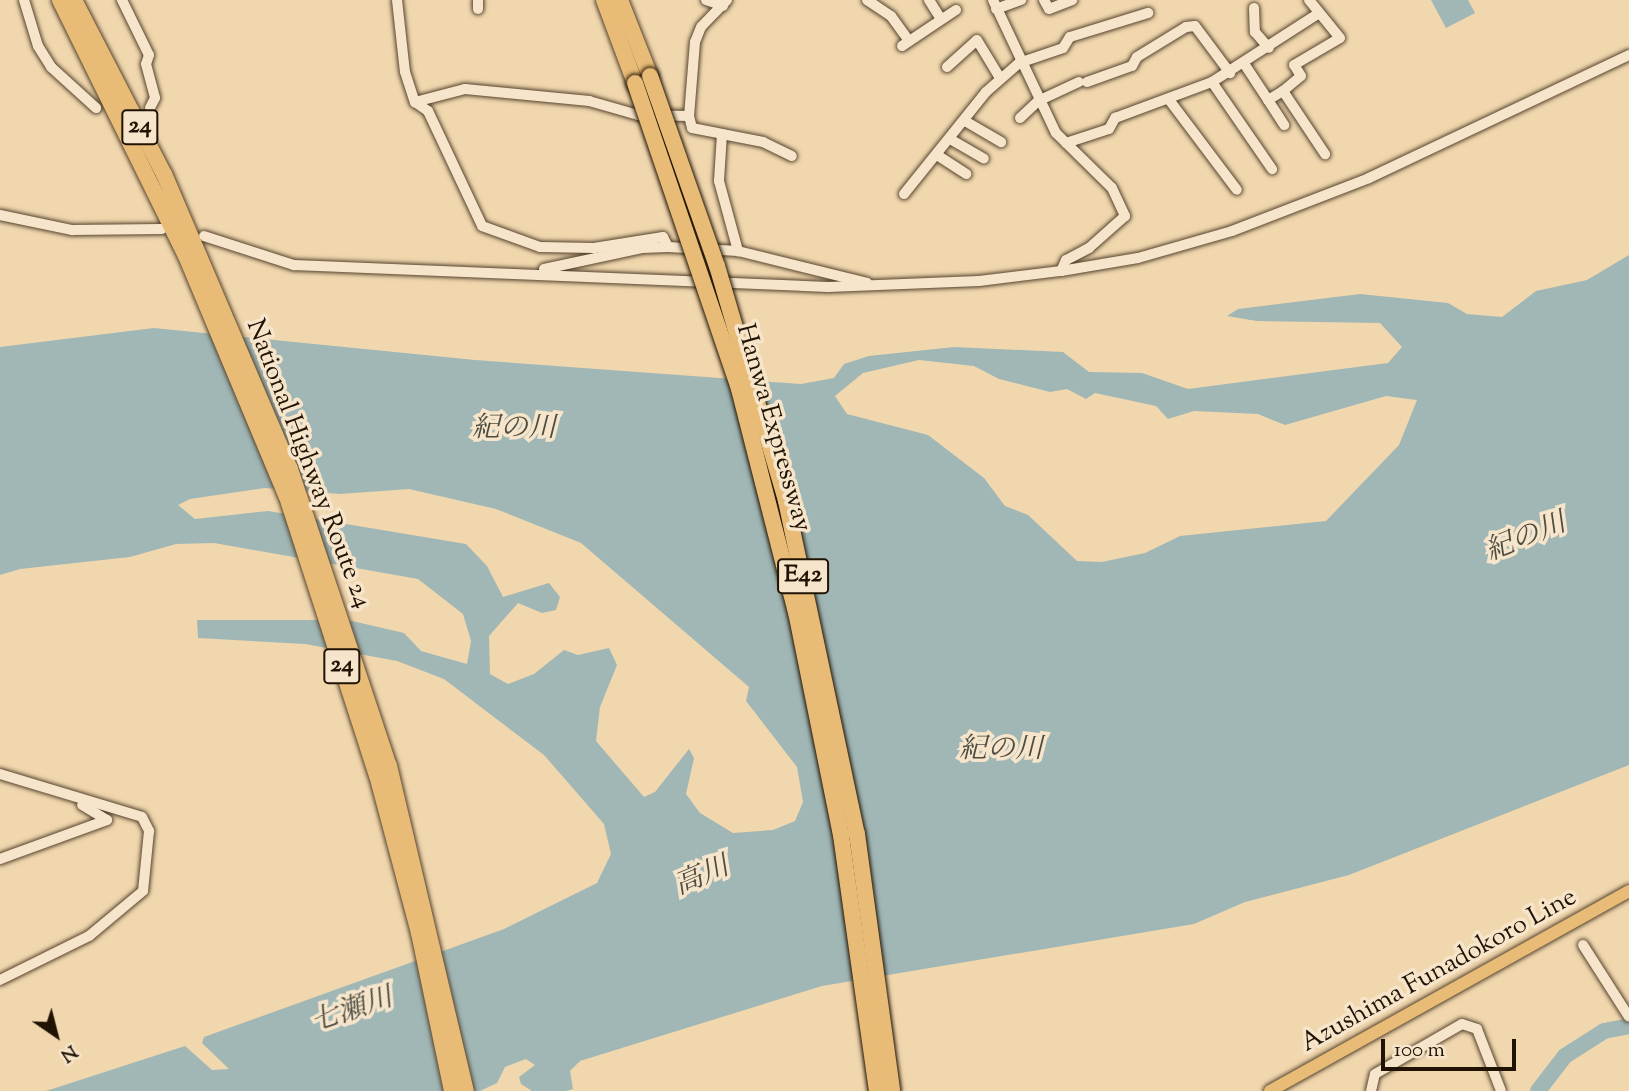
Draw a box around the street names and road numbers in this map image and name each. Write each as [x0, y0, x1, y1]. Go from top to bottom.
road number: 24 [121, 106, 159, 148]
street label: National Highway Route 24 [238, 315, 378, 613]
street label: Hanwa Expressway [728, 321, 818, 535]
road number: E42 [777, 556, 829, 596]
road number: 24 [323, 646, 361, 686]
street label: Azushima Funadokoro Line [1296, 882, 1582, 1060]

